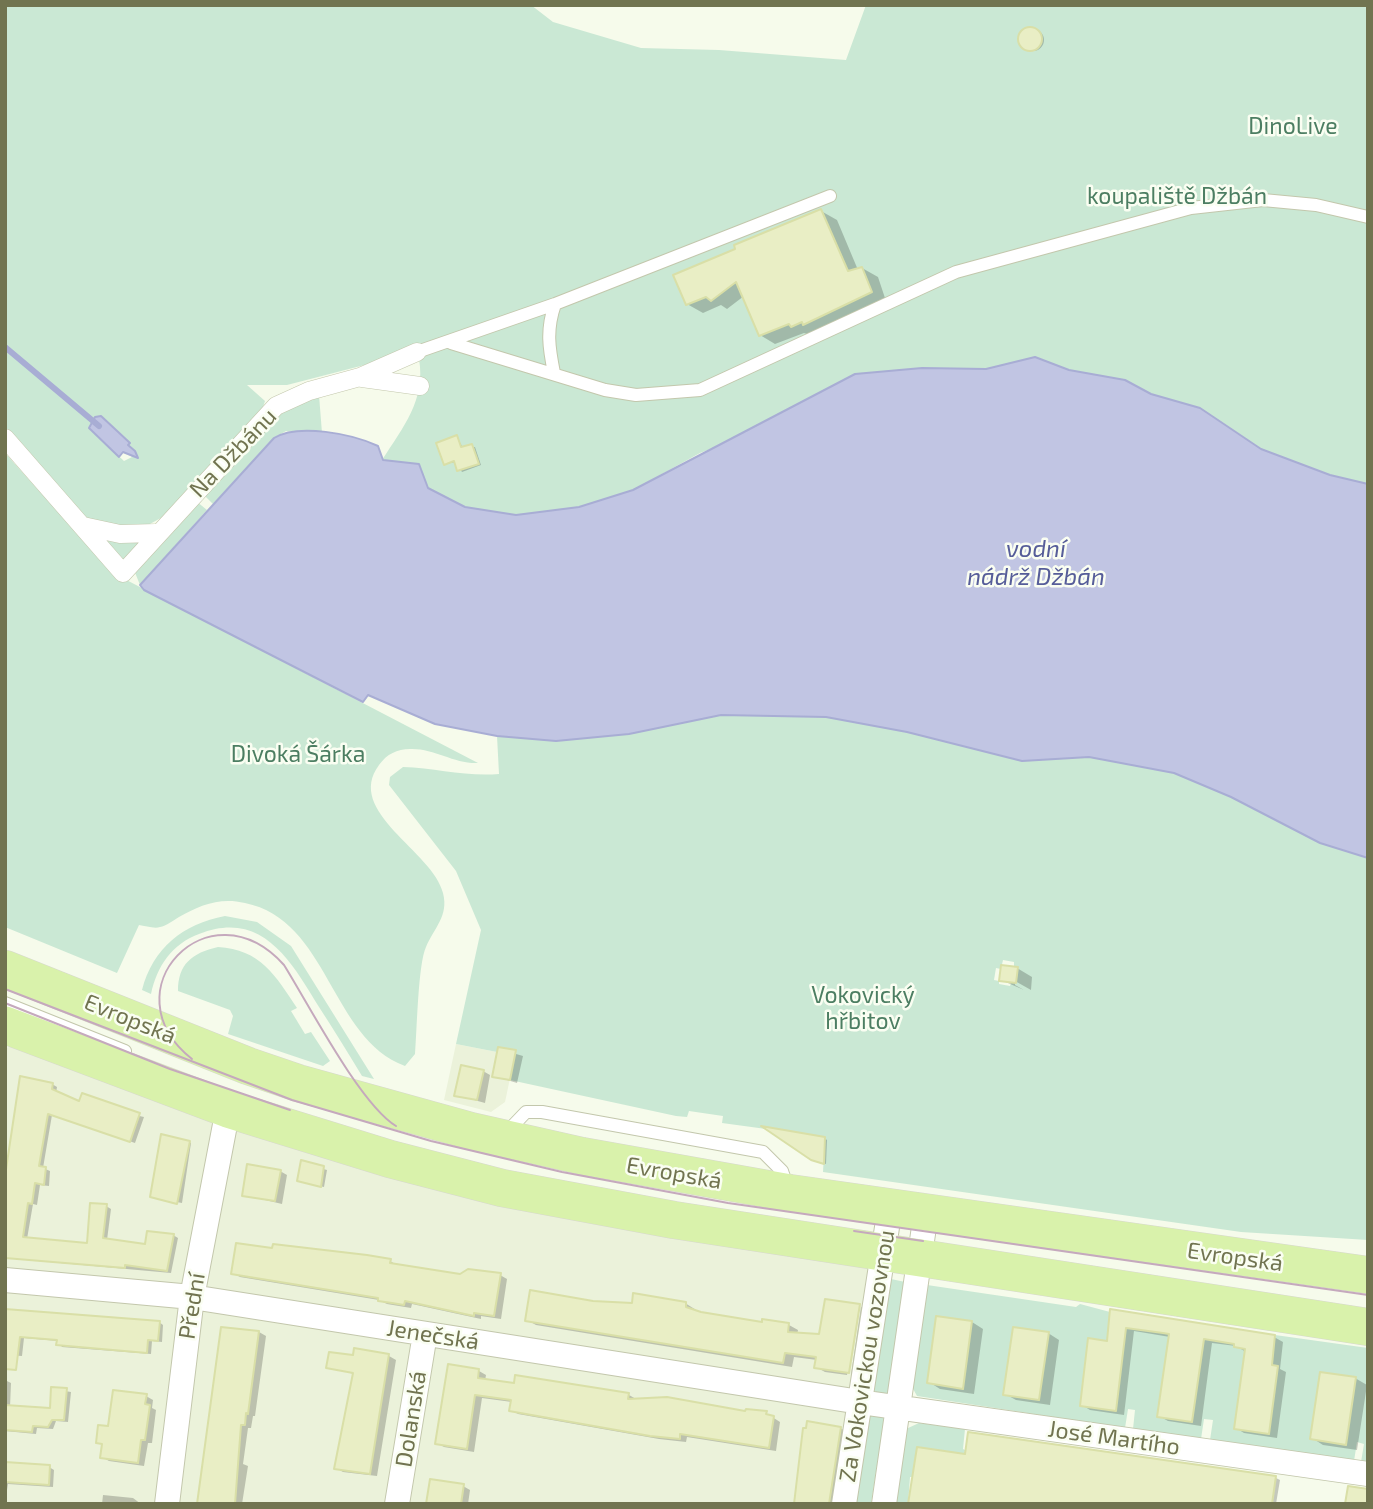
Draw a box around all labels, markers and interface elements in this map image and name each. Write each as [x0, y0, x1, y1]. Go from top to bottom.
park label: DinoLive [1248, 112, 1338, 140]
park label: koupaliště Džbán [1087, 182, 1267, 210]
street label: Na Džbánu [184, 403, 282, 503]
water label: vodní nádrž Džbán [967, 535, 1105, 591]
park label: Divoká Šárka [231, 740, 365, 768]
park label: Vokovický hřbitov [811, 981, 915, 1035]
street label: Evropská [80, 988, 180, 1050]
street label: Evropská [624, 1151, 724, 1195]
street label: Za Vokovickou vozovnou [833, 1228, 901, 1484]
street label: Evropská [1185, 1237, 1285, 1277]
street label: Přední [173, 1271, 211, 1341]
street label: Jenečská [385, 1314, 481, 1356]
street label: Dolanská [390, 1369, 432, 1469]
street label: José Martího [1046, 1415, 1182, 1461]

